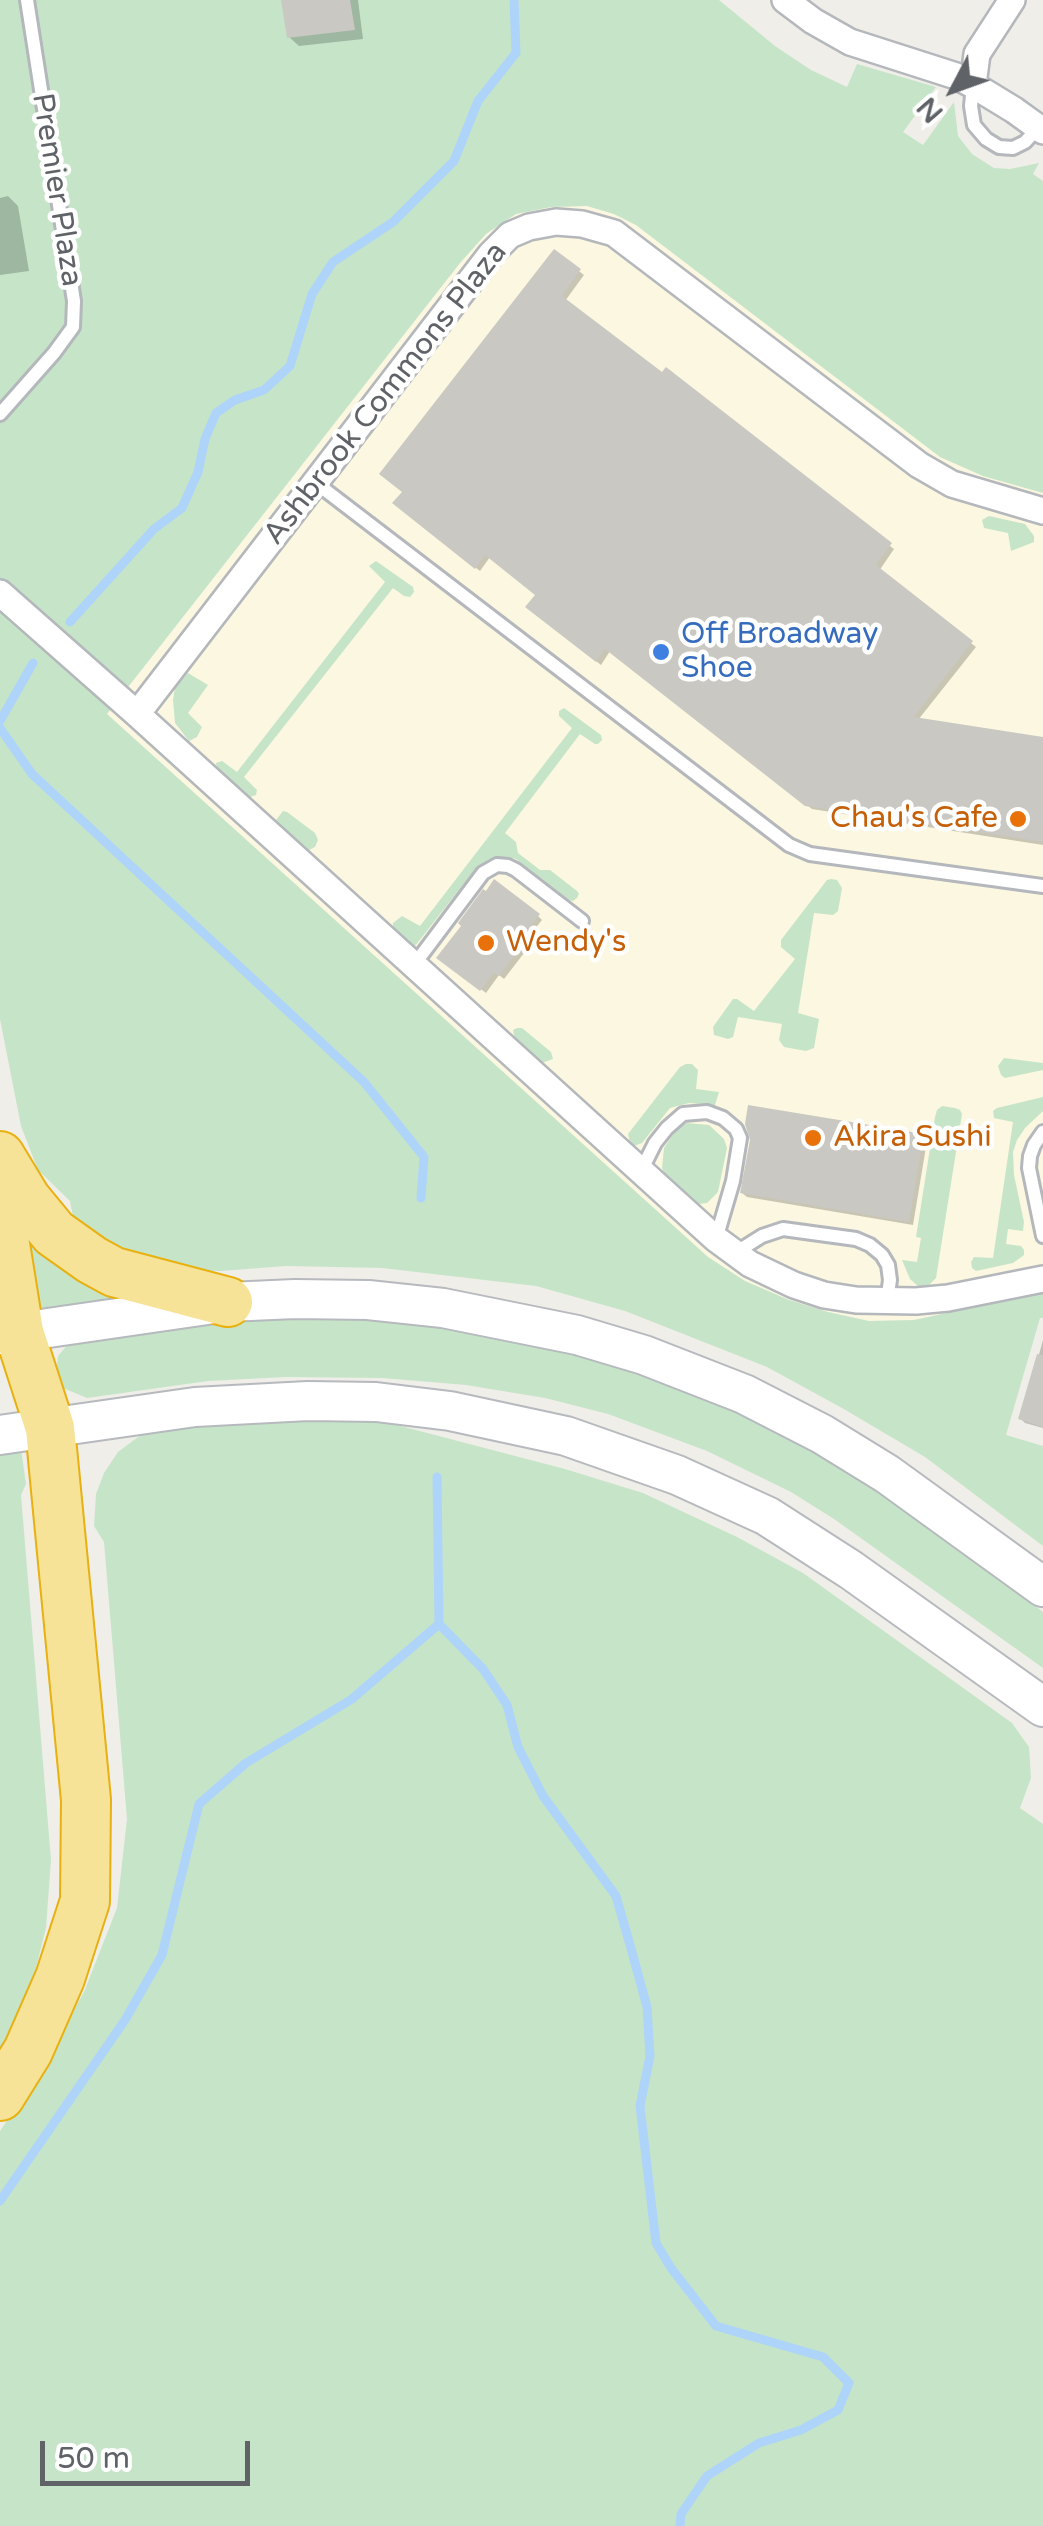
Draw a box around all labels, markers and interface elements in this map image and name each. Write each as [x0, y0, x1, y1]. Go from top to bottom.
north arrow [903, 40, 1003, 140]
text: N [910, 90, 951, 129]
street label: Premier Plaza [23, 91, 89, 289]
street label: Ashbrook Commons Plaza [257, 235, 515, 553]
place label: Off Broadway Shoe [681, 617, 878, 688]
marker: Off Broadway Shoe [650, 641, 672, 663]
place label: Chau's Cafe [830, 801, 998, 837]
marker: Chau's Cafe [1007, 808, 1029, 830]
place label: Wendy's [506, 925, 626, 961]
marker: Wendy's [475, 932, 497, 954]
place label: Akira Sushi [833, 1120, 992, 1156]
marker: Akira Sushi [802, 1127, 824, 1149]
scale bar [45, 2421, 255, 2483]
text: 50 m [57, 2440, 130, 2477]

